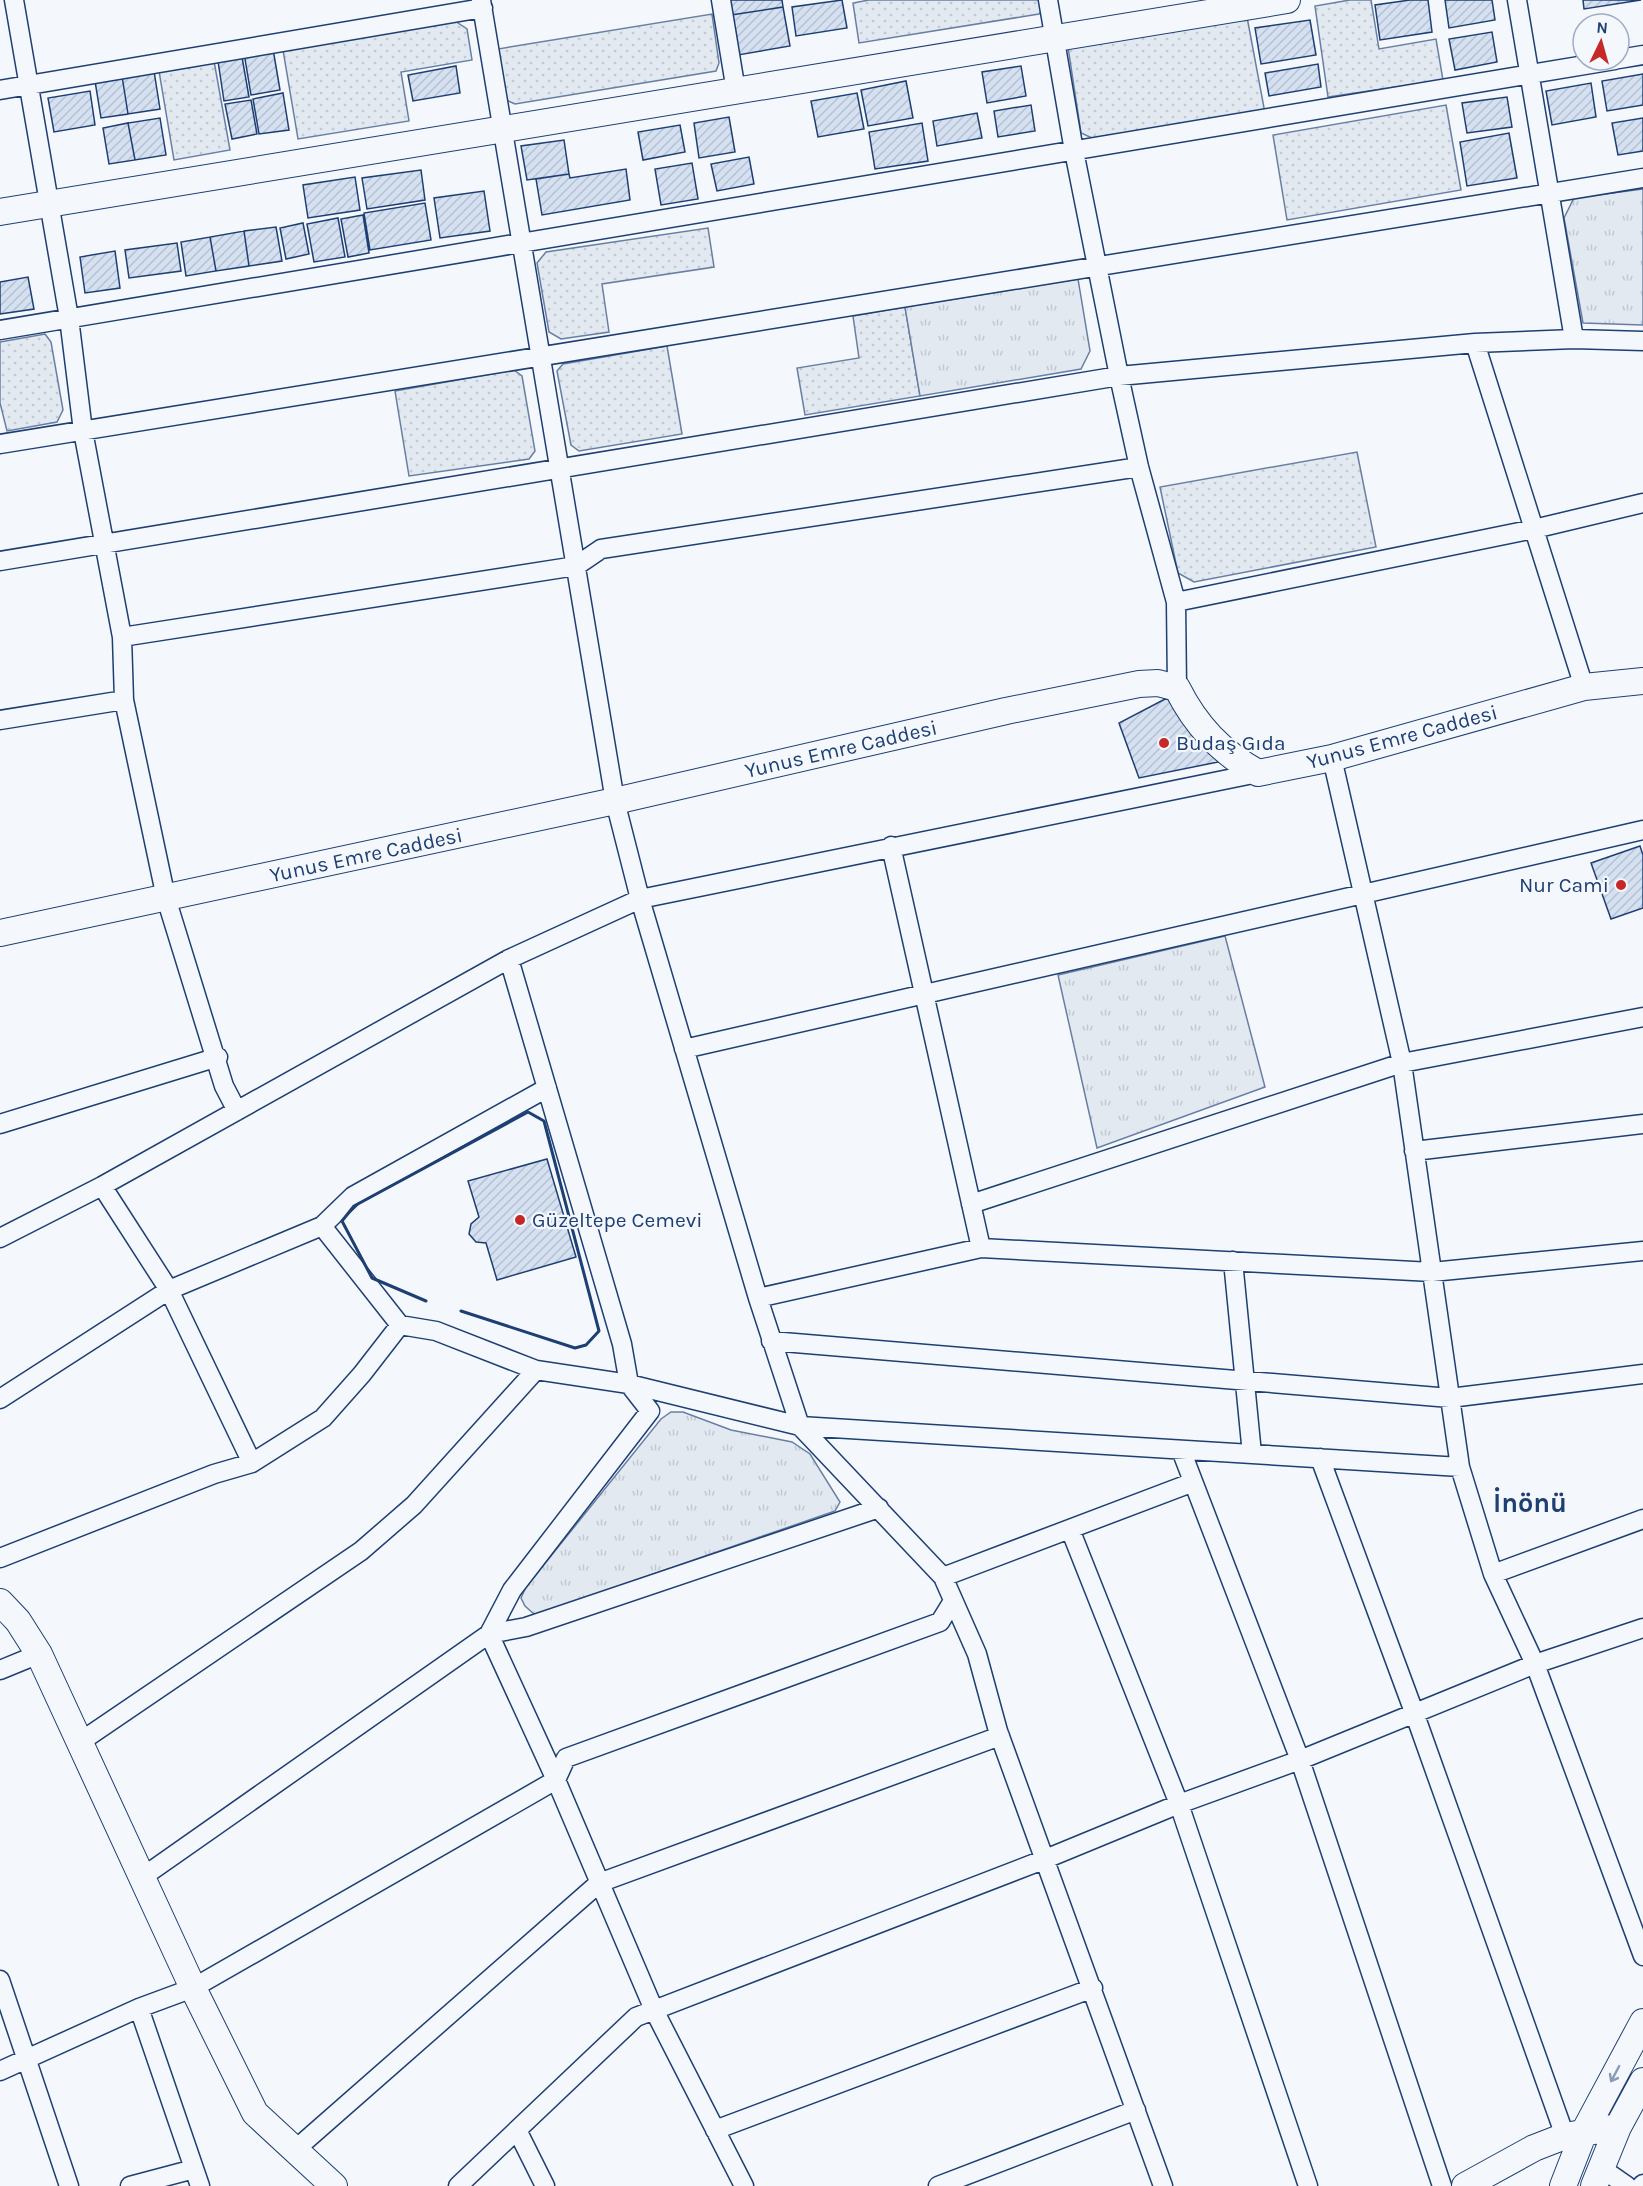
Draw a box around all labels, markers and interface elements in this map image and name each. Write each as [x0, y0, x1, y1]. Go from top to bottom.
north arrow [1571, 12, 1631, 72]
text: N [1596, 18, 1609, 38]
street label: Yunus Emre Caddesi [1304, 700, 1500, 774]
street label: Yunus Emre Caddesi [743, 715, 939, 783]
place label: Budaş Gıda [1176, 731, 1286, 755]
marker: Budaş Gıda [1157, 736, 1171, 750]
street label: Yunus Emre Caddesi [267, 823, 465, 887]
place label: Nur Cami [1519, 873, 1609, 897]
marker: Nur Cami [1614, 878, 1628, 892]
place label: Güzeltepe Cemevi [532, 1208, 703, 1232]
marker: Güzeltepe Cemevi [513, 1213, 527, 1227]
district label: İnönü [1493, 1487, 1567, 1519]
one-way arrow [1609, 2064, 1620, 2082]

